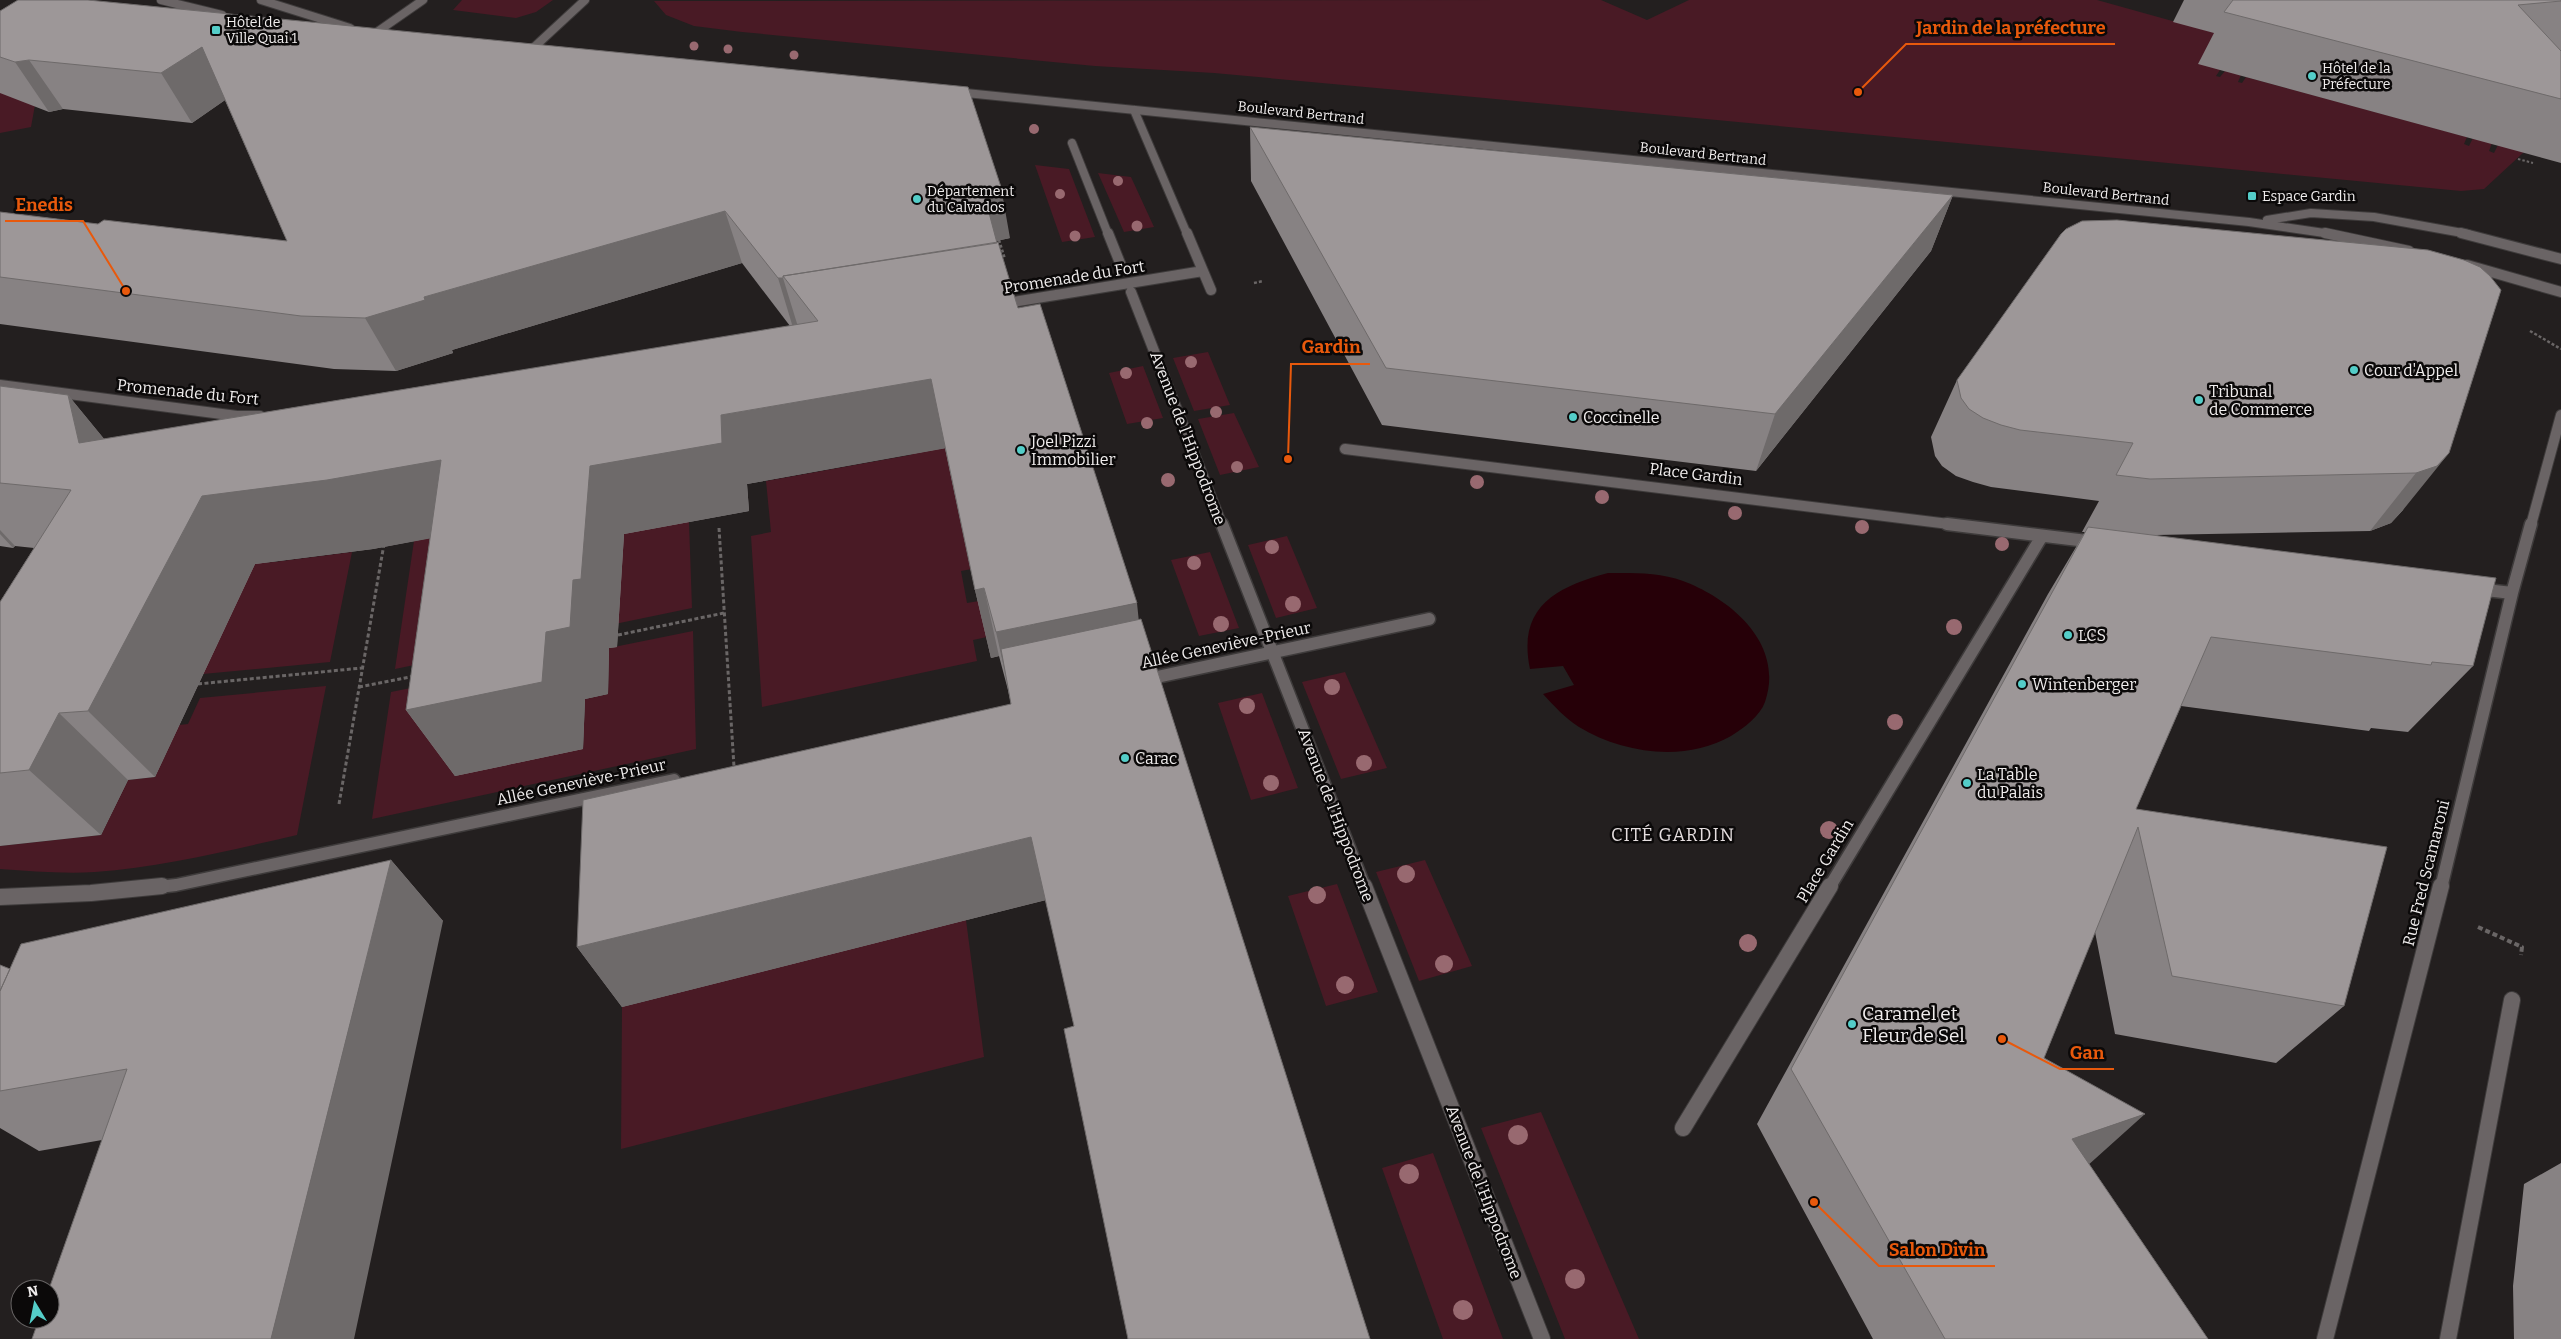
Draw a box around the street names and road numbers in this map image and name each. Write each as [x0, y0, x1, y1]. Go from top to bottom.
street label: Boulevard Bertrand [1237, 98, 1365, 128]
street label: Boulevard Bertrand [1639, 139, 1767, 169]
street label: Boulevard Bertrand [2042, 179, 2170, 209]
street label: Promenade du Fort [1002, 256, 1146, 298]
street label: Avenue de l'Hippodrome [1146, 349, 1230, 527]
street label: Promenade du Fort [116, 375, 260, 409]
street label: Place Gardin [1648, 459, 1744, 489]
street label: Allée Geneviève-Prieur [1140, 618, 1312, 672]
street label: Avenue de l'Hippodrome [1294, 726, 1378, 904]
street label: Allée Geneviève-Prieur [495, 755, 667, 809]
street label: Rue Fred Scamaroni [2399, 798, 2453, 948]
street label: Place Gardin [1793, 816, 1857, 906]
street label: Avenue de l'Hippodrome [1442, 1103, 1526, 1281]

